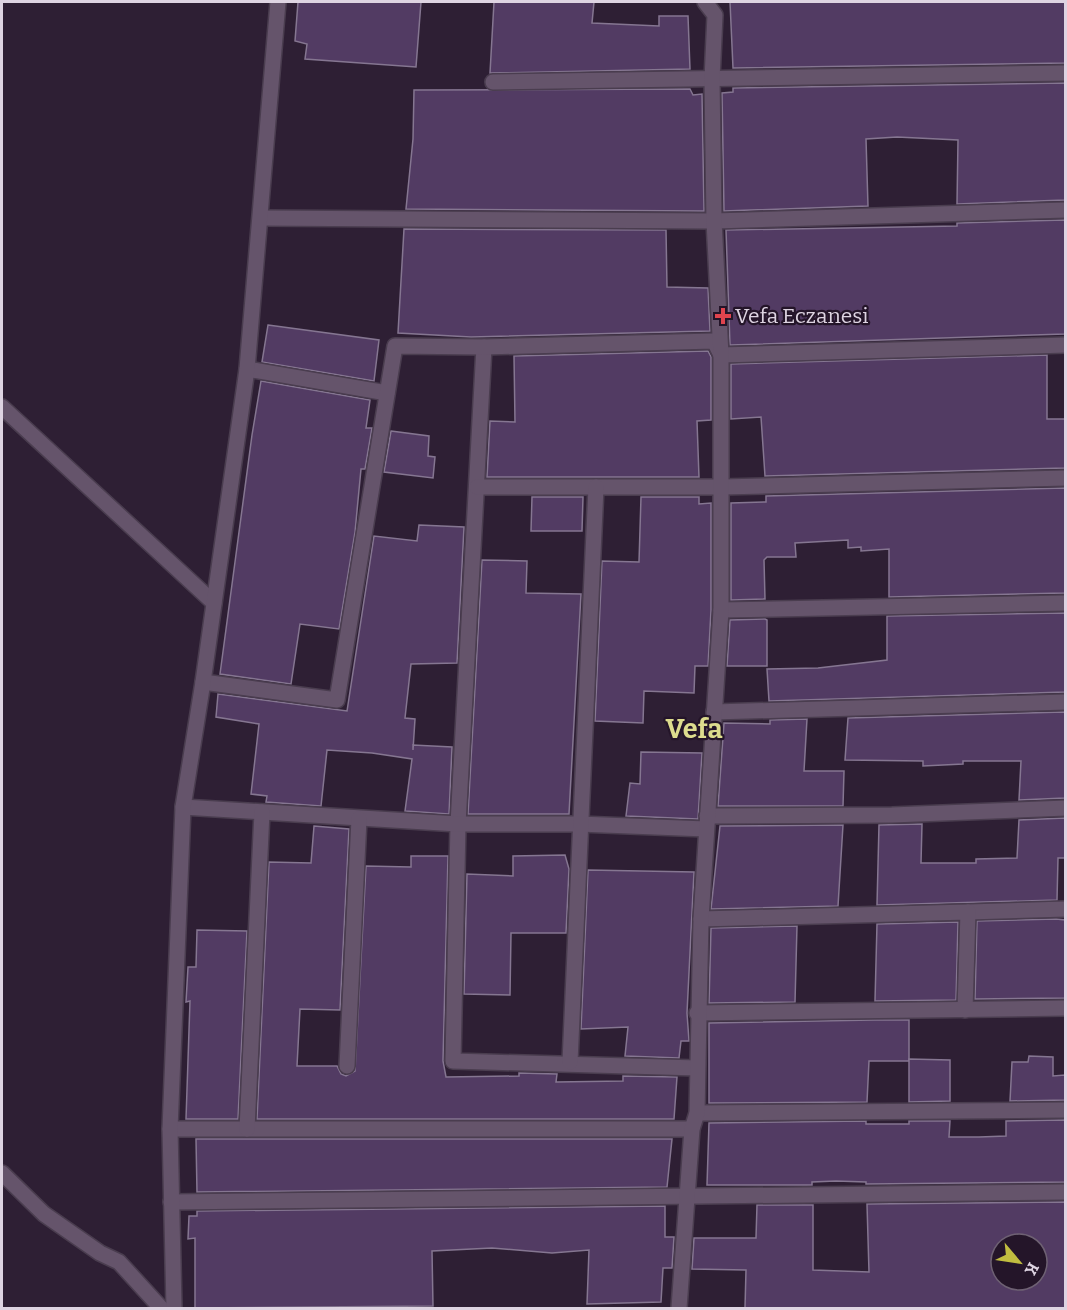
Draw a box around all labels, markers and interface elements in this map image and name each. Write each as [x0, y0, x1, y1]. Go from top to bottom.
place label: Vefa Eczanesi [735, 303, 869, 329]
marker: Vefa Eczanesi [716, 309, 730, 323]
district label: Vefa [665, 713, 723, 745]
north arrow [989, 1232, 1049, 1292]
text: K [1020, 1259, 1043, 1279]

